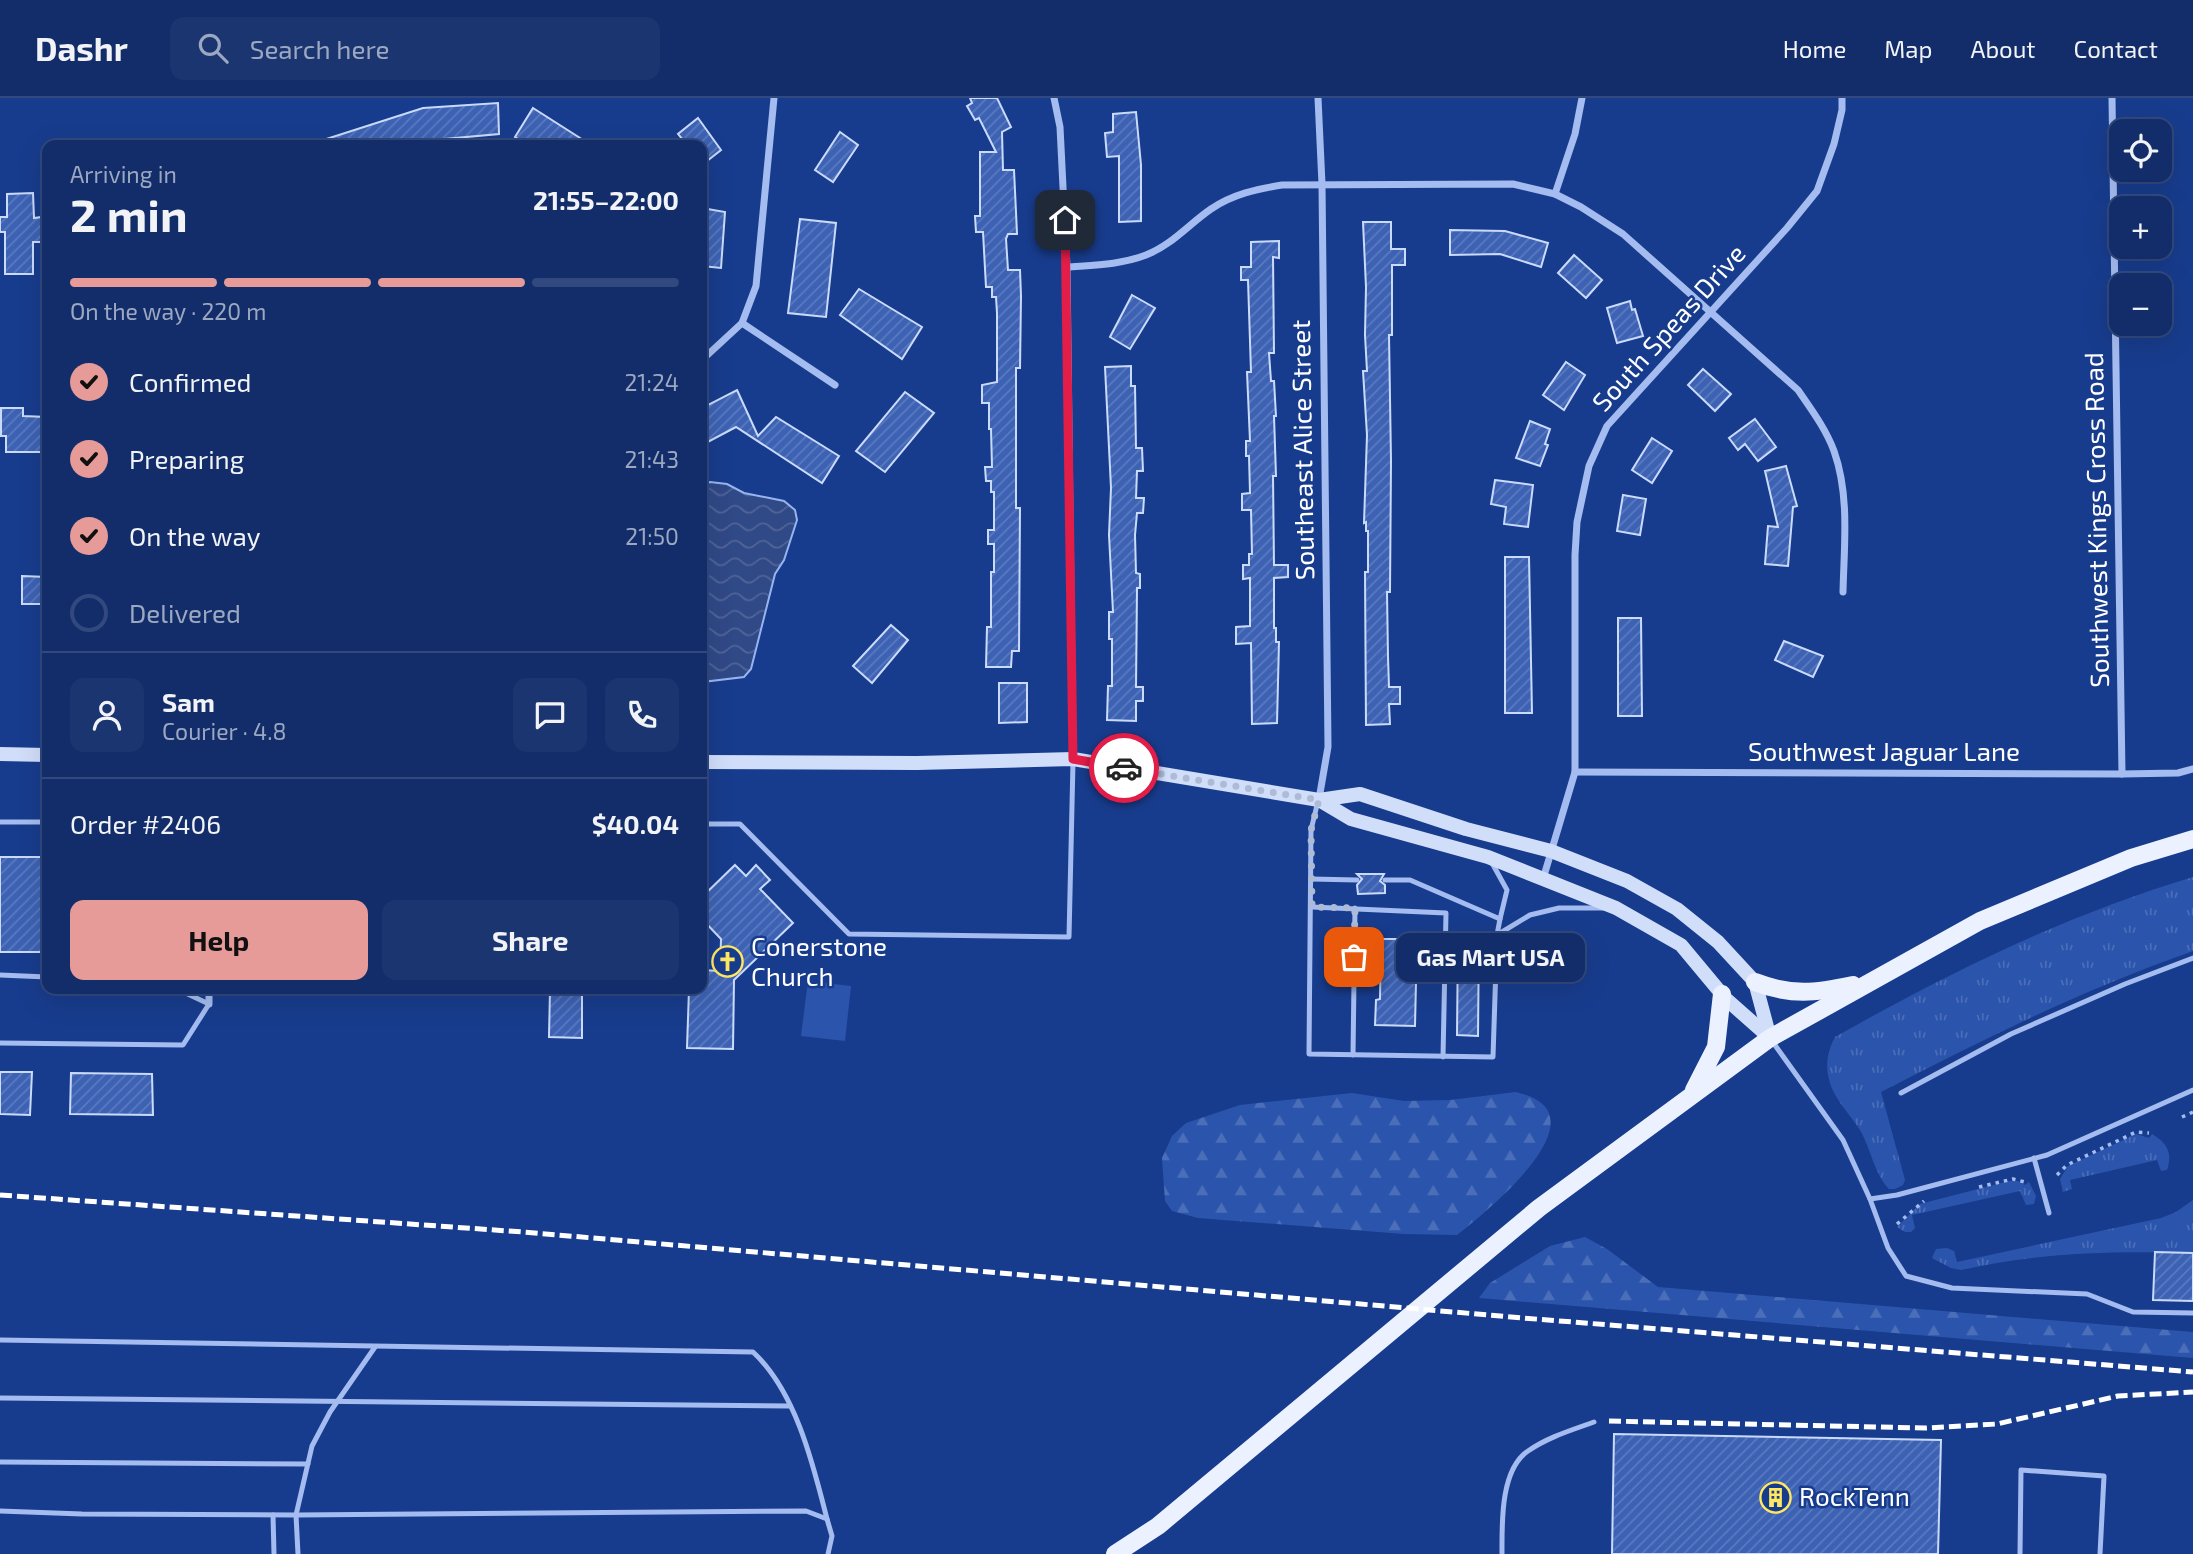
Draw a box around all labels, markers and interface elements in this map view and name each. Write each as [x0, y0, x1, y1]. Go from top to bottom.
search box [170, 17, 660, 80]
text: Dashr [35, 28, 128, 68]
icon: search [194, 29, 232, 67]
text: Search here [250, 33, 389, 64]
text: Home [1783, 34, 1846, 63]
text: Map [1884, 34, 1932, 63]
text: About [1970, 34, 2036, 63]
text: Contact [2074, 34, 2158, 63]
map controls [2109, 119, 2172, 336]
button: locate [2109, 119, 2172, 182]
text: Arriving in [70, 160, 177, 188]
text: 21:55–22:00 [533, 184, 679, 215]
text: 2 min [70, 186, 188, 241]
pin [1035, 190, 1095, 250]
button: + [2109, 196, 2172, 259]
icon: home [1046, 201, 1084, 239]
street label: South Speas Drive [1585, 237, 1751, 417]
button: − [2109, 273, 2172, 336]
text: On the way · 220 m [70, 297, 266, 325]
street label: Southeast Alice Street [1284, 319, 1319, 581]
street label: Southwest Kings Cross Road [2077, 352, 2114, 688]
icon: check [70, 363, 108, 401]
text: Confirmed [129, 366, 252, 397]
text: 21:24 [624, 368, 679, 396]
icon: check [70, 440, 108, 478]
text: Preparing [129, 443, 244, 474]
text: 21:43 [625, 445, 679, 473]
icon: check [70, 517, 108, 555]
text: On the way [129, 520, 260, 551]
text: 21:50 [625, 522, 679, 550]
text: Delivered [129, 597, 241, 628]
button: person [70, 678, 144, 752]
button: chat [513, 678, 587, 752]
button: phone [605, 678, 679, 752]
text: Sam [162, 686, 215, 717]
text: Courier · 4.8 [162, 717, 286, 745]
courier [1089, 733, 1159, 803]
street label: Southwest Jaguar Lane [1748, 735, 2020, 766]
icon: car [1105, 749, 1143, 787]
text: Order #2406 [70, 808, 221, 839]
text: $40.04 [592, 808, 679, 839]
button: Help [70, 900, 368, 980]
button: Share [382, 900, 679, 980]
pin [1324, 927, 1384, 987]
place label: Conerstone Church [751, 930, 887, 991]
callout: Gas Mart USA [1396, 932, 1585, 982]
icon: bag [1335, 938, 1373, 976]
text: Gas Mart USA [1417, 943, 1564, 971]
church icon: Conerstone Church [711, 945, 745, 979]
building icon: RockTenn [1759, 1480, 1793, 1514]
place label: RockTenn [1799, 1480, 1910, 1511]

